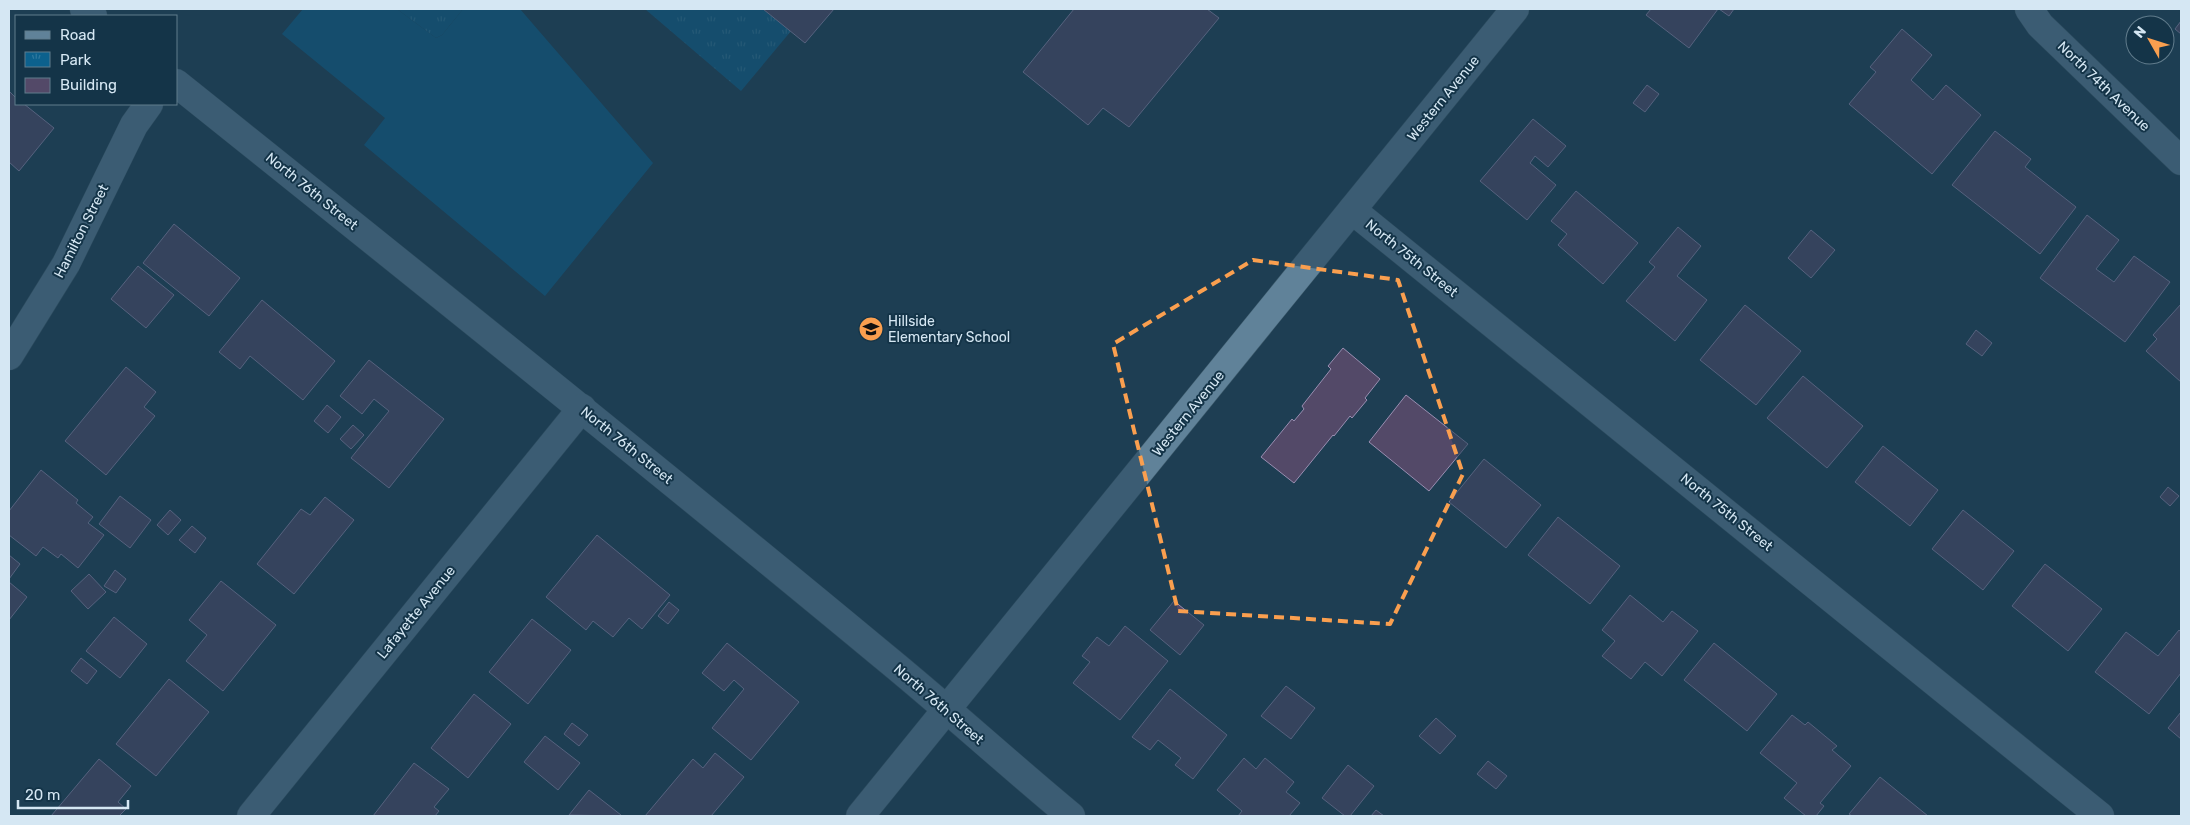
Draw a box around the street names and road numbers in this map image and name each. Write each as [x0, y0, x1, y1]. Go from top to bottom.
street label: North 74th Avenue [2054, 38, 2154, 135]
street label: Western Avenue [1404, 52, 1483, 145]
street label: North 76th Street [262, 149, 362, 234]
street label: Hamilton Street [51, 181, 113, 281]
street label: North 75th Street [1362, 216, 1462, 301]
street label: Western Avenue [1149, 367, 1228, 460]
street label: North 76th Street [577, 403, 677, 488]
street label: North 75th Street [1677, 470, 1777, 555]
street label: Lafayette Avenue [374, 562, 459, 662]
street label: North 76th Street [890, 661, 988, 748]

